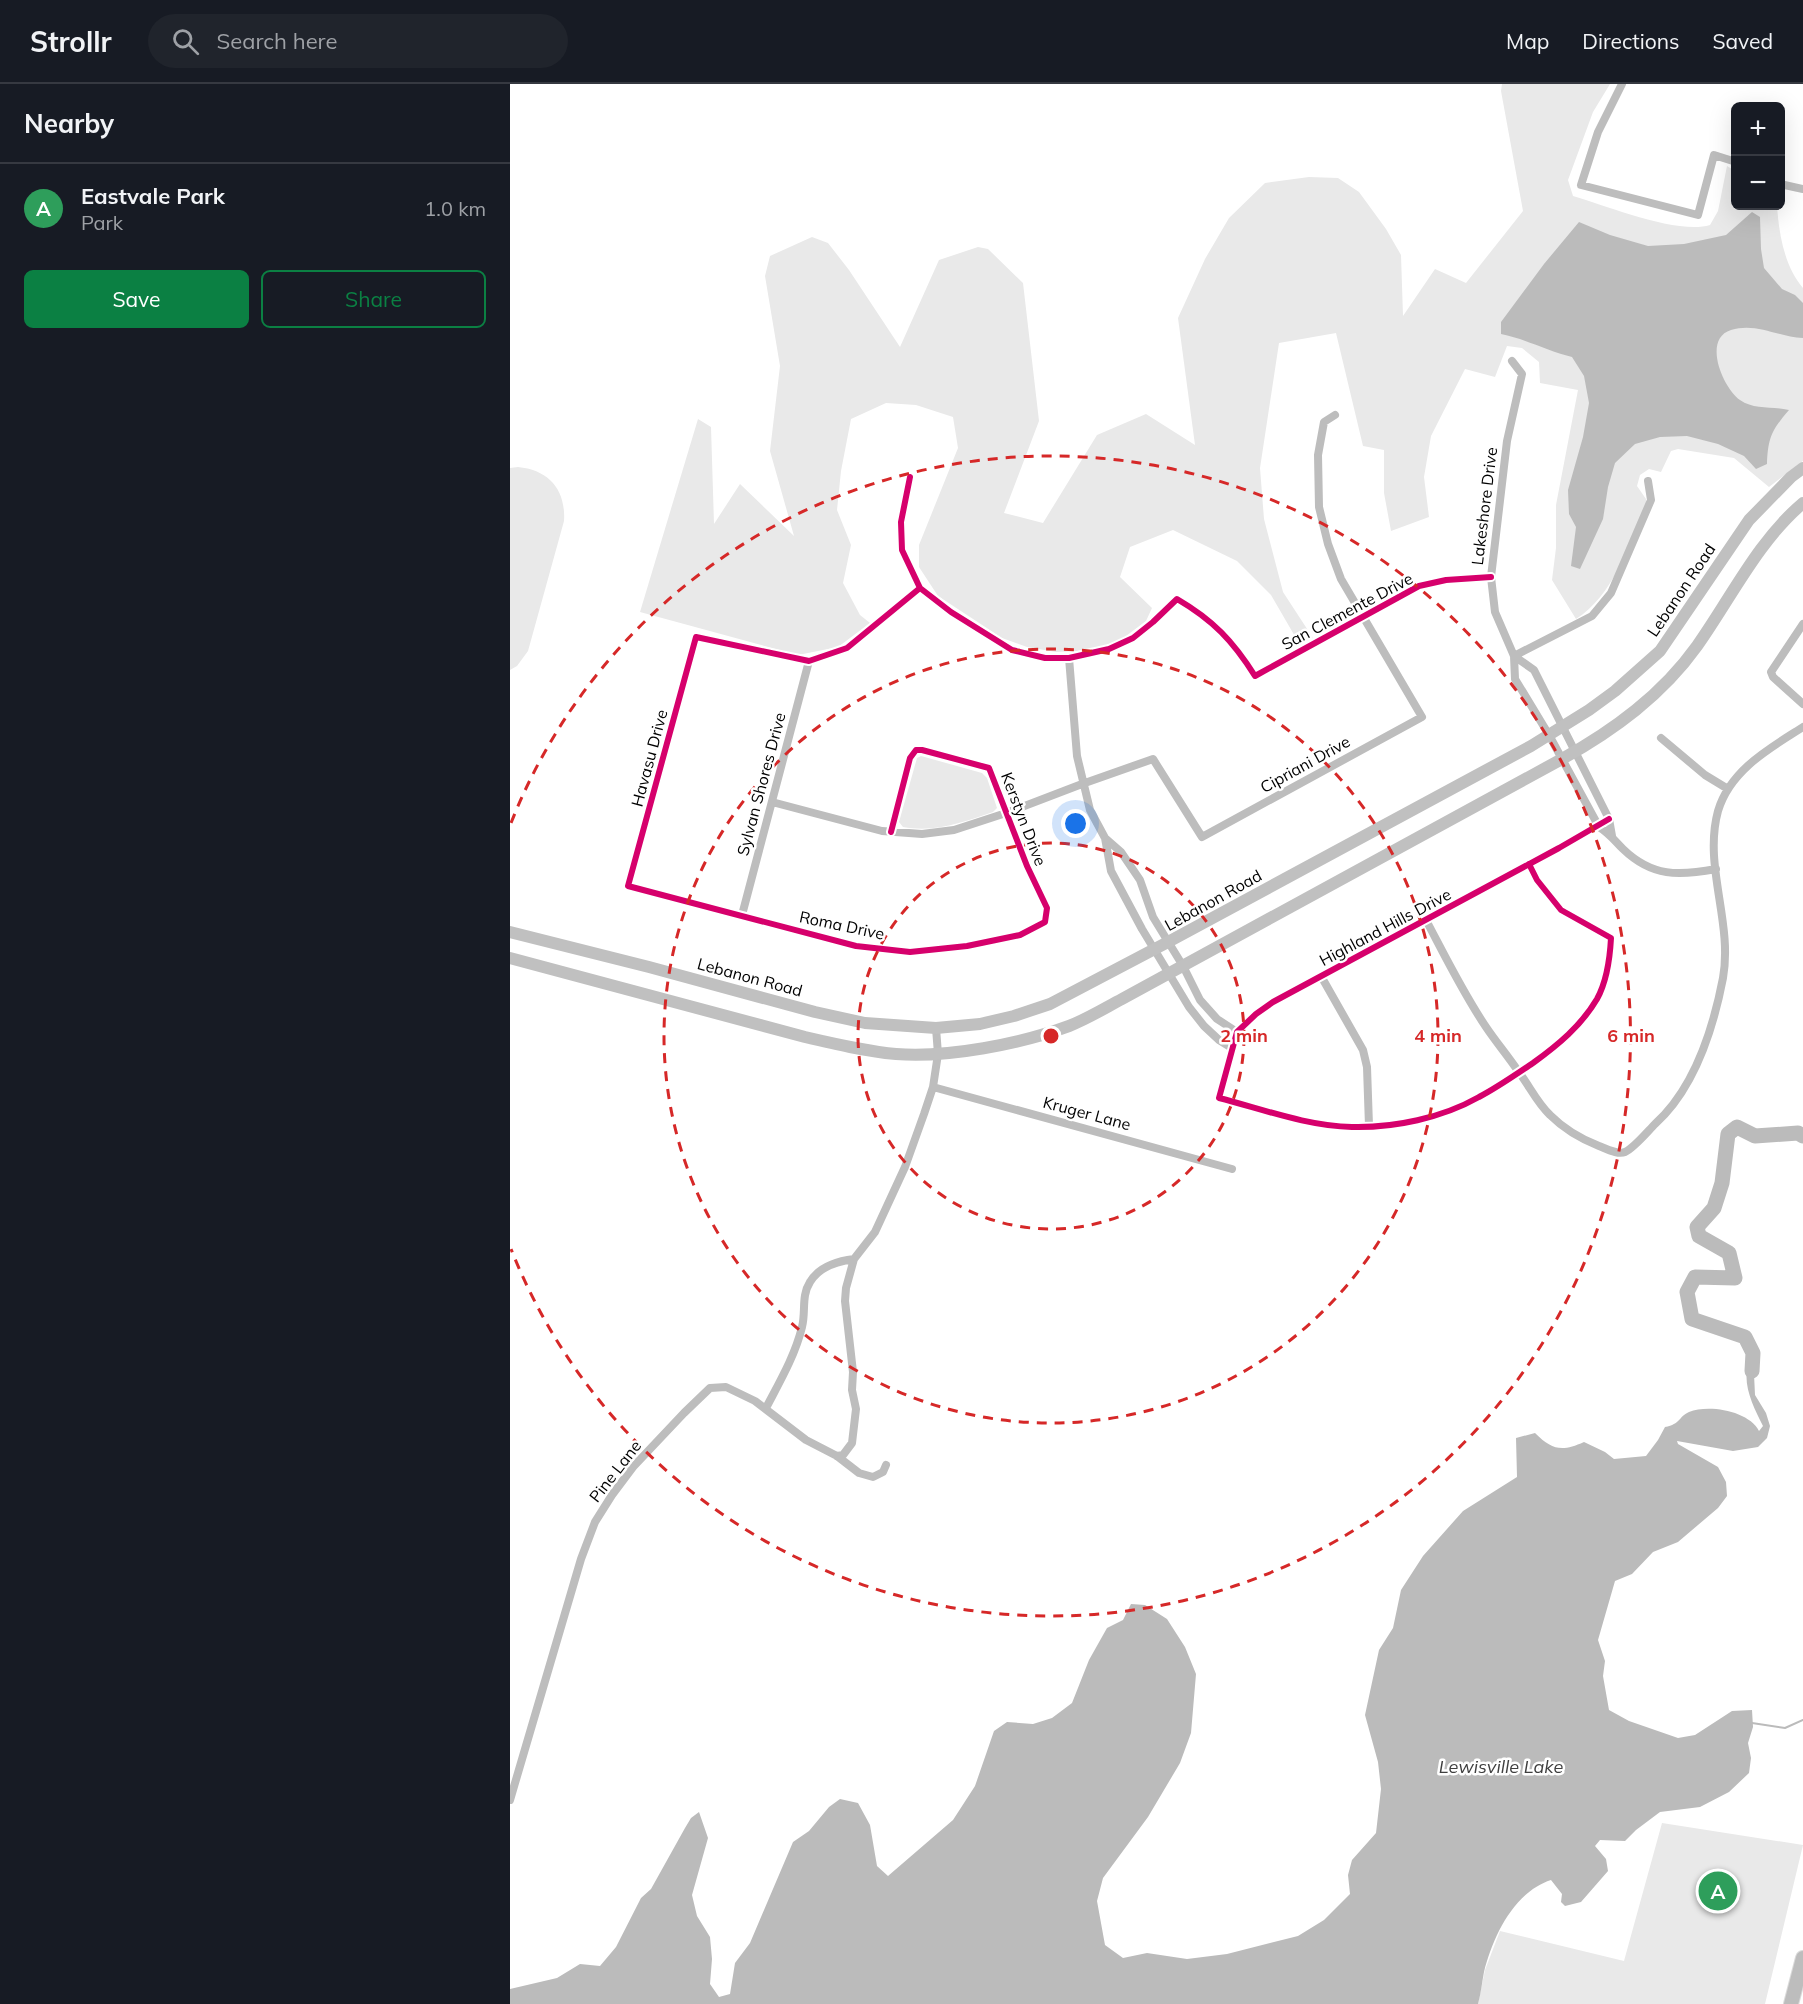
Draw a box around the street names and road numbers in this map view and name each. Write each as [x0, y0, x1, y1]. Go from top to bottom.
street label: Lakeshore Drive [1467, 446, 1501, 566]
street label: Lebanon Road [1643, 540, 1719, 640]
street label: San Clemente Drive [1278, 568, 1416, 654]
street label: Havasu Drive [626, 707, 672, 809]
street label: Sylvan Shores Drive [732, 710, 790, 858]
street label: Cipriani Drive [1257, 731, 1353, 797]
street label: Kerstyn Drive [997, 769, 1051, 869]
street label: Lebanon Road [1161, 865, 1265, 935]
street label: Highland Hills Drive [1316, 884, 1454, 970]
street label: Roma Drive [798, 906, 886, 944]
street label: Lebanon Road [695, 953, 805, 1001]
street label: Kruger Lane [1041, 1092, 1133, 1134]
street label: Pine Lane [585, 1436, 645, 1506]

